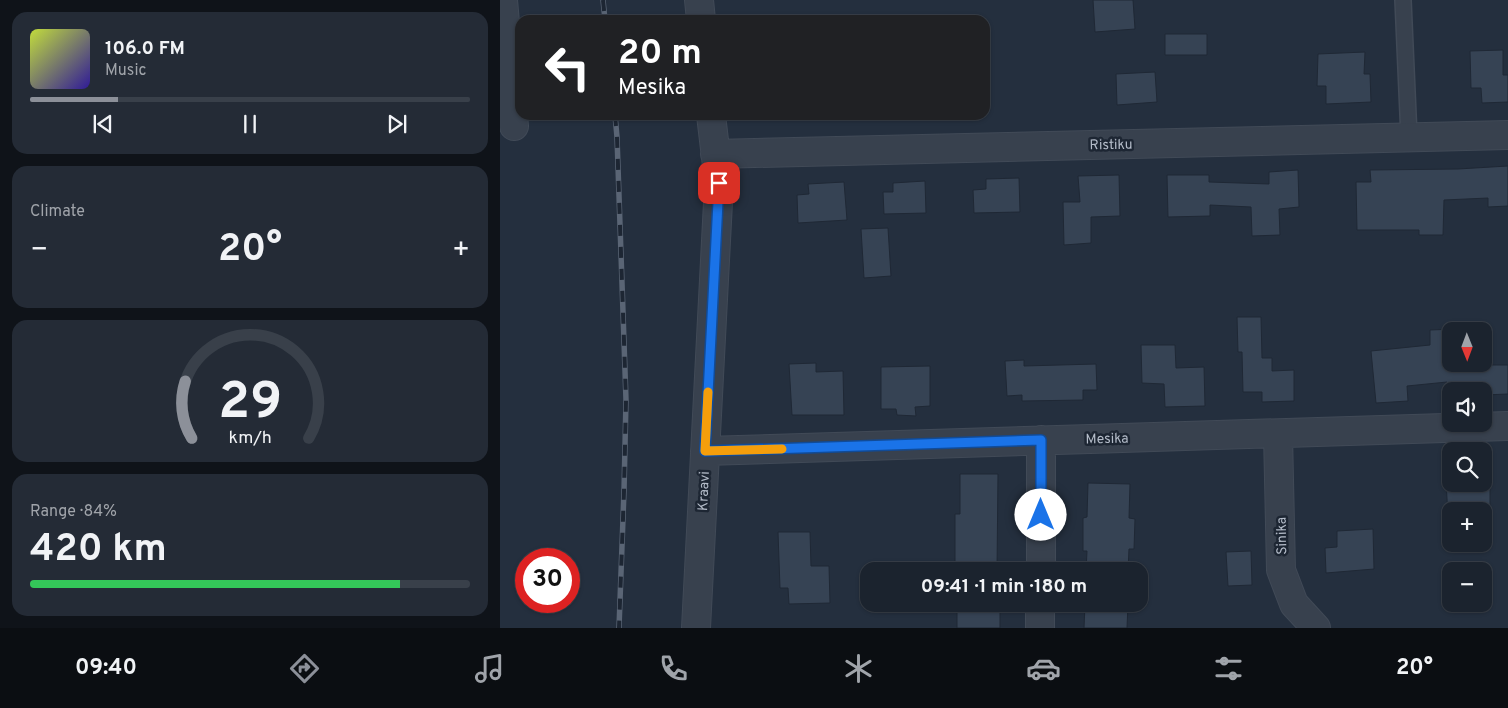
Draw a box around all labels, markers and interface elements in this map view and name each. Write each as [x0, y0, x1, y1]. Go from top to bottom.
text: 20 m [618, 32, 702, 76]
icon: left [535, 35, 600, 100]
text: 106.0 FM [105, 37, 185, 61]
text: Music [105, 61, 146, 81]
text: Mesika [618, 75, 686, 102]
icon: previous [89, 110, 117, 138]
icon: pause [236, 110, 264, 138]
icon: next [383, 110, 411, 138]
street label: Ristiku [1089, 137, 1133, 154]
pin [698, 162, 740, 204]
icon: arrive [705, 169, 733, 197]
text: Climate [30, 202, 85, 222]
text: 20° [218, 226, 282, 275]
text: − [30, 233, 48, 269]
text: + [452, 233, 470, 269]
north arrow [1442, 322, 1492, 372]
map controls [1442, 322, 1492, 612]
text: 29 [218, 371, 282, 437]
button: sound [1442, 382, 1492, 432]
text: km/h [228, 427, 272, 450]
street label: Mesika [1085, 431, 1129, 448]
button: search [1442, 442, 1492, 492]
street label: Kraavi [695, 471, 714, 511]
position arrow [1014, 488, 1066, 540]
text: Range · 84% [30, 502, 117, 522]
button: + [1442, 502, 1492, 552]
street label: Sinika [1274, 517, 1291, 555]
text: 420 km [30, 526, 167, 575]
speed limit sign: 30 [515, 548, 580, 613]
button: − [1442, 562, 1492, 612]
text: 09:41 · 1 min · 180 m [921, 575, 1087, 599]
icon: directions [287, 651, 322, 686]
icon: music [472, 651, 507, 686]
icon: phone [656, 651, 691, 686]
icon: climate [841, 651, 876, 686]
icon: car [1026, 651, 1061, 686]
icon: filters [1211, 651, 1246, 686]
text: 09:40 [75, 655, 137, 682]
text: 20° [1396, 655, 1433, 682]

